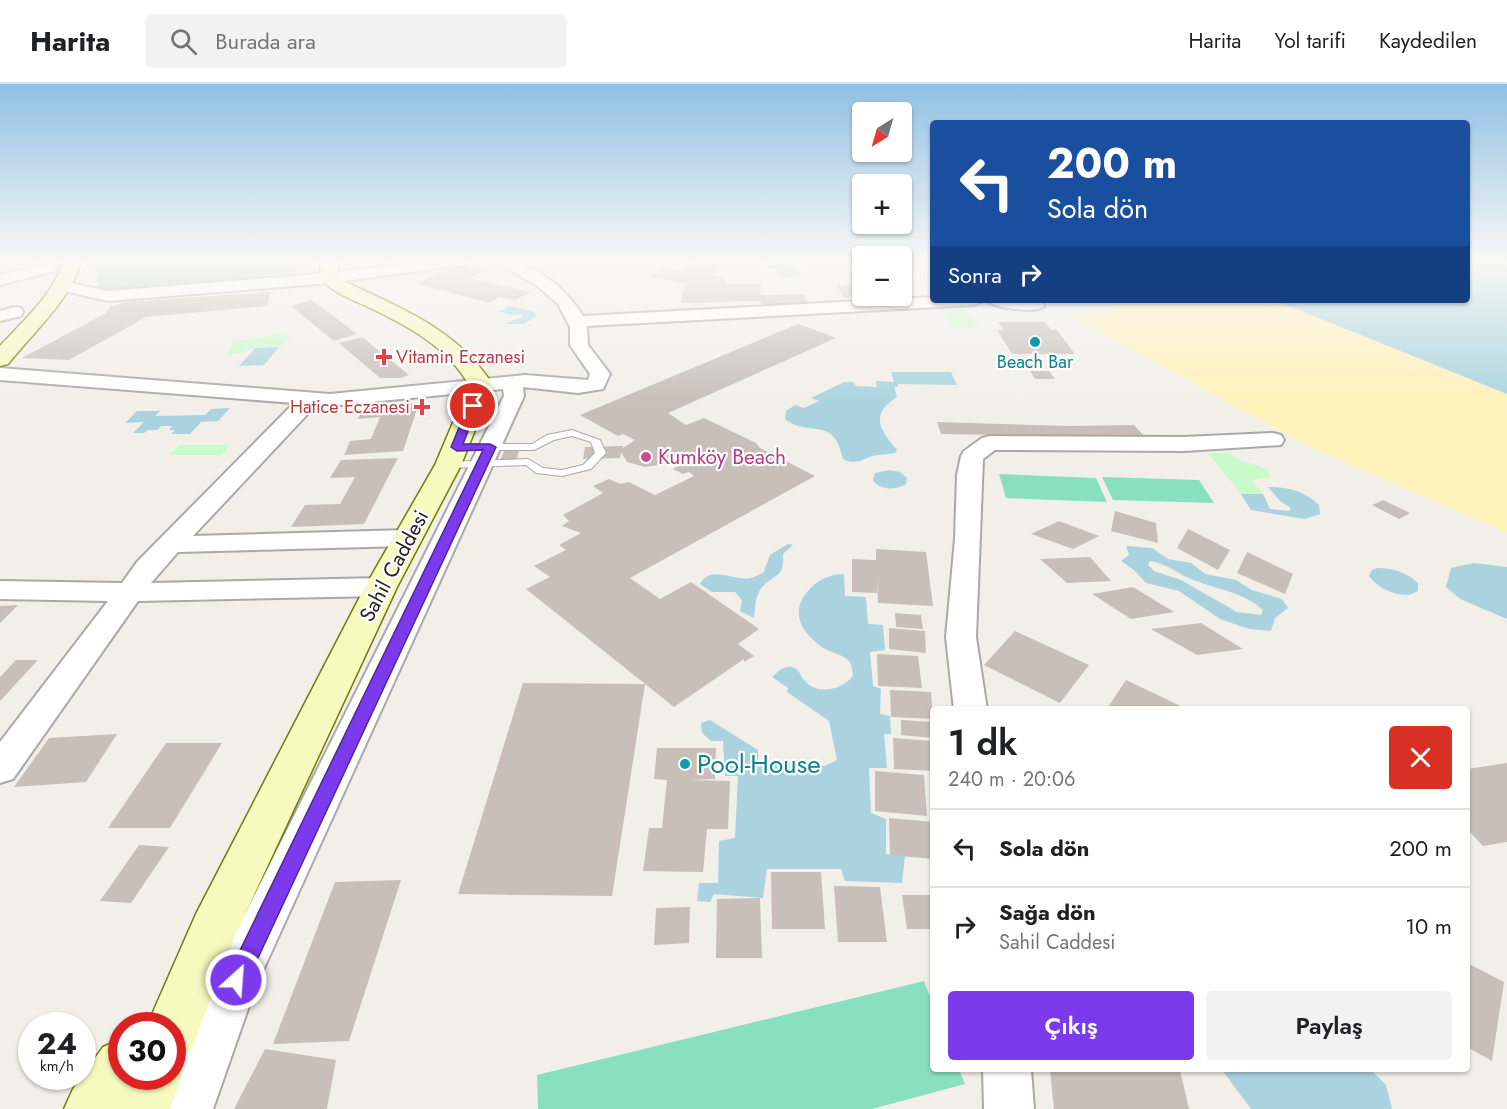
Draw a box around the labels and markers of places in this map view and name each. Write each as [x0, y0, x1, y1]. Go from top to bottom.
marker: Beach Bar [1028, 335, 1042, 349]
place label: Vitamin Eczanesi [396, 344, 525, 370]
place label: Beach Bar [997, 349, 1074, 375]
marker: Vitamin Eczanesi [377, 350, 391, 364]
pin [447, 380, 498, 431]
place label: Hatice Eczanesi [290, 394, 410, 420]
marker: Hatice Eczanesi [415, 400, 429, 414]
place label: Kumköy Beach [658, 442, 786, 472]
marker: Kumköy Beach [639, 450, 653, 464]
place label: Pool-House [697, 745, 821, 783]
marker: Pool-House [678, 757, 692, 771]

